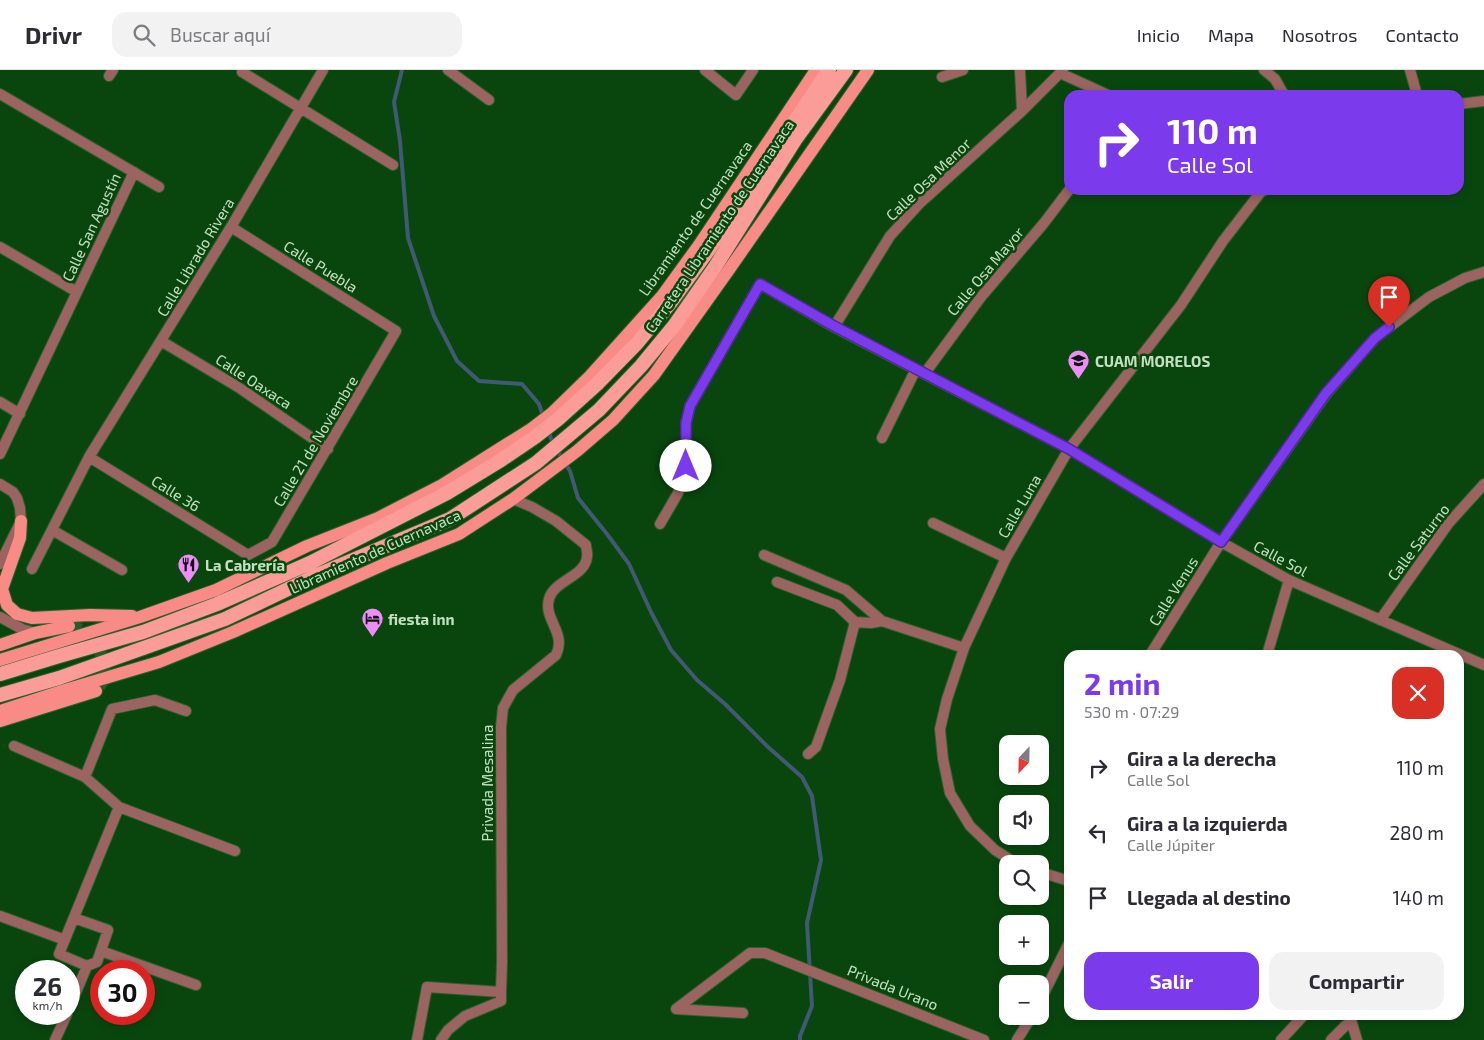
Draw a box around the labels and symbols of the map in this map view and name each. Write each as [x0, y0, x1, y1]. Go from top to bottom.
street label: Carretera Libramiento de Cuernavaca [641, 116, 797, 336]
street label: Calle Osa Menor [882, 134, 974, 224]
street label: Libramiento de Cuernavaca [635, 137, 755, 299]
street label: Calle San Agustín [58, 170, 124, 284]
street label: Calle Librado Rivera [153, 195, 237, 319]
street label: Calle Osa Mayor [943, 223, 1027, 319]
street label: Calle Puebla [281, 236, 361, 296]
pin [1368, 276, 1410, 327]
school or university icon: CUAM MORELOS [1067, 349, 1091, 380]
street label: Calle Oaxaca [213, 350, 295, 412]
place label: CUAM MORELOS [1095, 352, 1210, 370]
street label: Calle 21 de Noviembre [269, 372, 361, 510]
position arrow [659, 439, 711, 491]
street label: Calle 36 [148, 471, 204, 515]
street label: Calle Luna [994, 471, 1044, 541]
street label: Calle Saturno [1383, 500, 1453, 584]
street label: Libramiento de Cuernavaca [287, 505, 463, 597]
street label: Calle Sol [1251, 536, 1312, 580]
restaurant icon: La Cabrería [177, 553, 201, 584]
street label: Calle Venus [1145, 553, 1201, 629]
place label: La Cabrería [205, 556, 285, 574]
hotel icon: fiesta inn [360, 607, 384, 638]
place label: fiesta inn [388, 610, 455, 628]
street label: Privada Mesalina [478, 724, 496, 842]
north arrow [999, 735, 1049, 785]
speed limit sign: 30 [90, 960, 155, 1025]
street label: Privada Urano [845, 961, 941, 1013]

